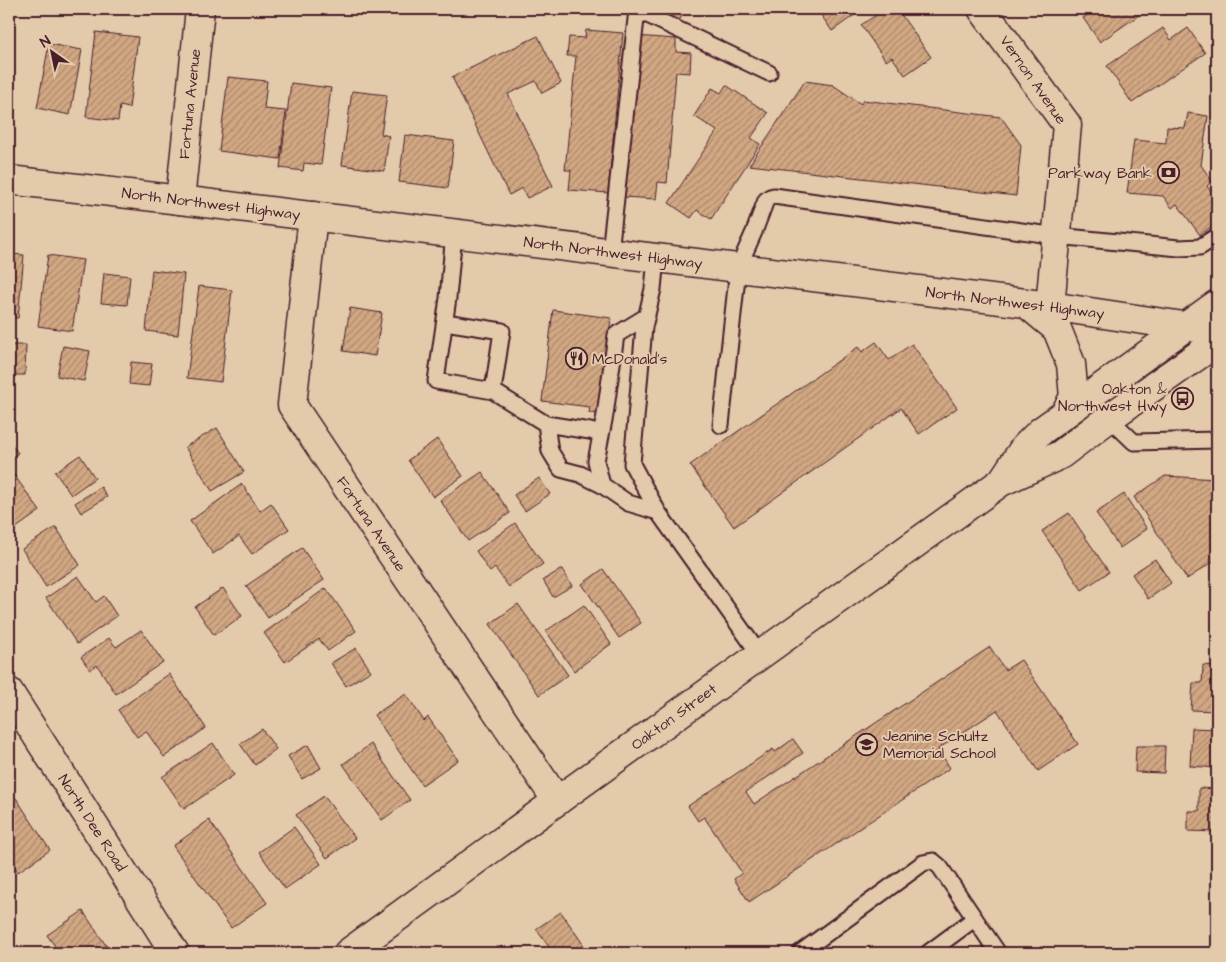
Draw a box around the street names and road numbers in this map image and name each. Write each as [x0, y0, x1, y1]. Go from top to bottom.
street label: Vernon Avenue [995, 31, 1071, 129]
street label: Fortuna Avenue [174, 48, 206, 160]
street label: North Northwest Highway [120, 183, 301, 226]
street label: North Northwest Highway [522, 232, 703, 275]
street label: North Northwest Highway [924, 282, 1105, 325]
street label: Fortuna Avenue [331, 472, 411, 576]
street label: Oakton Street [627, 679, 721, 755]
street label: North Dee Road [53, 770, 131, 876]

